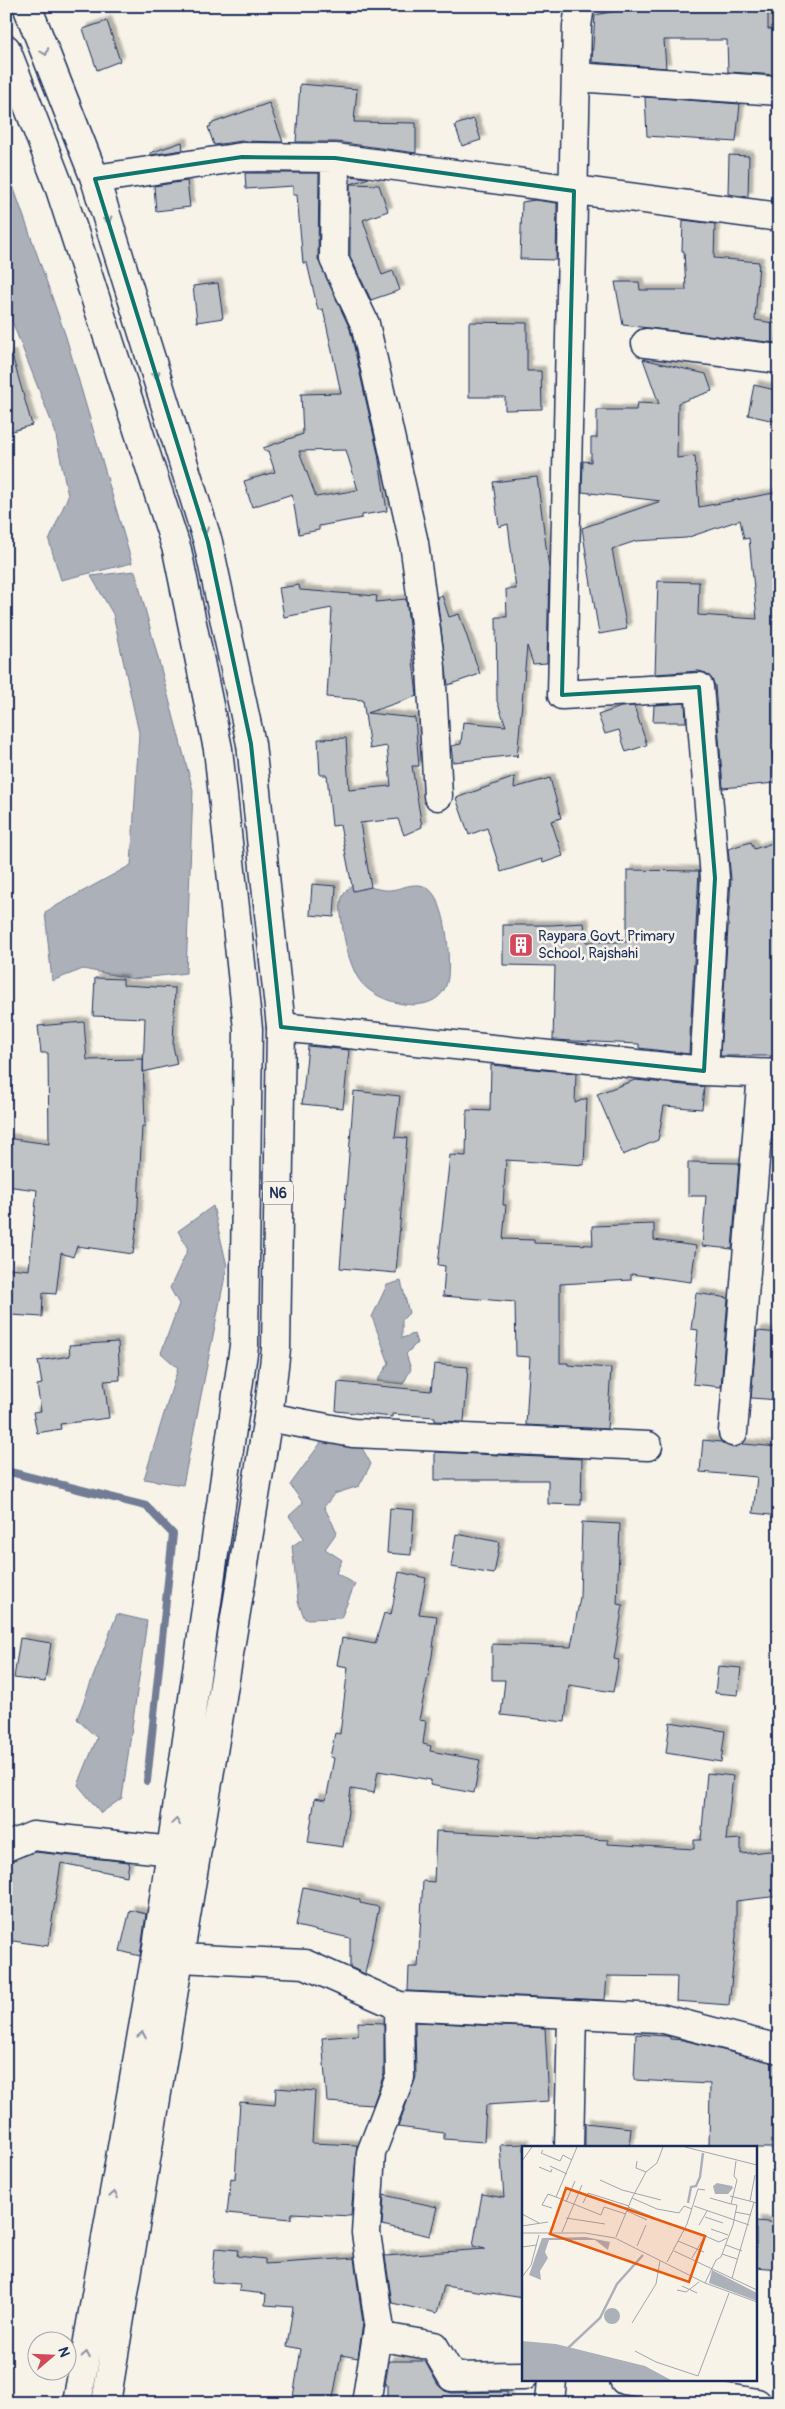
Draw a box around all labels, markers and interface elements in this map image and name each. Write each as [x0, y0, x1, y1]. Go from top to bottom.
one-way arrow [39, 47, 49, 55]
one-way arrow [102, 216, 112, 224]
one-way arrow [151, 371, 161, 379]
one-way arrow [199, 526, 209, 534]
place label: Raypara Govt. Primary School, Rajshahi [538, 927, 675, 963]
building icon: Raypara Govt. Primary School, Rajshahi [508, 932, 534, 958]
road number: N6 [263, 1182, 293, 1204]
one-way arrow [170, 1818, 181, 1826]
one-way arrow [136, 2030, 146, 2039]
inset map [522, 2146, 758, 2382]
one-way arrow [108, 2190, 118, 2199]
north arrow [28, 2332, 78, 2382]
text: N [54, 2345, 73, 2359]
one-way arrow [80, 2350, 90, 2359]

